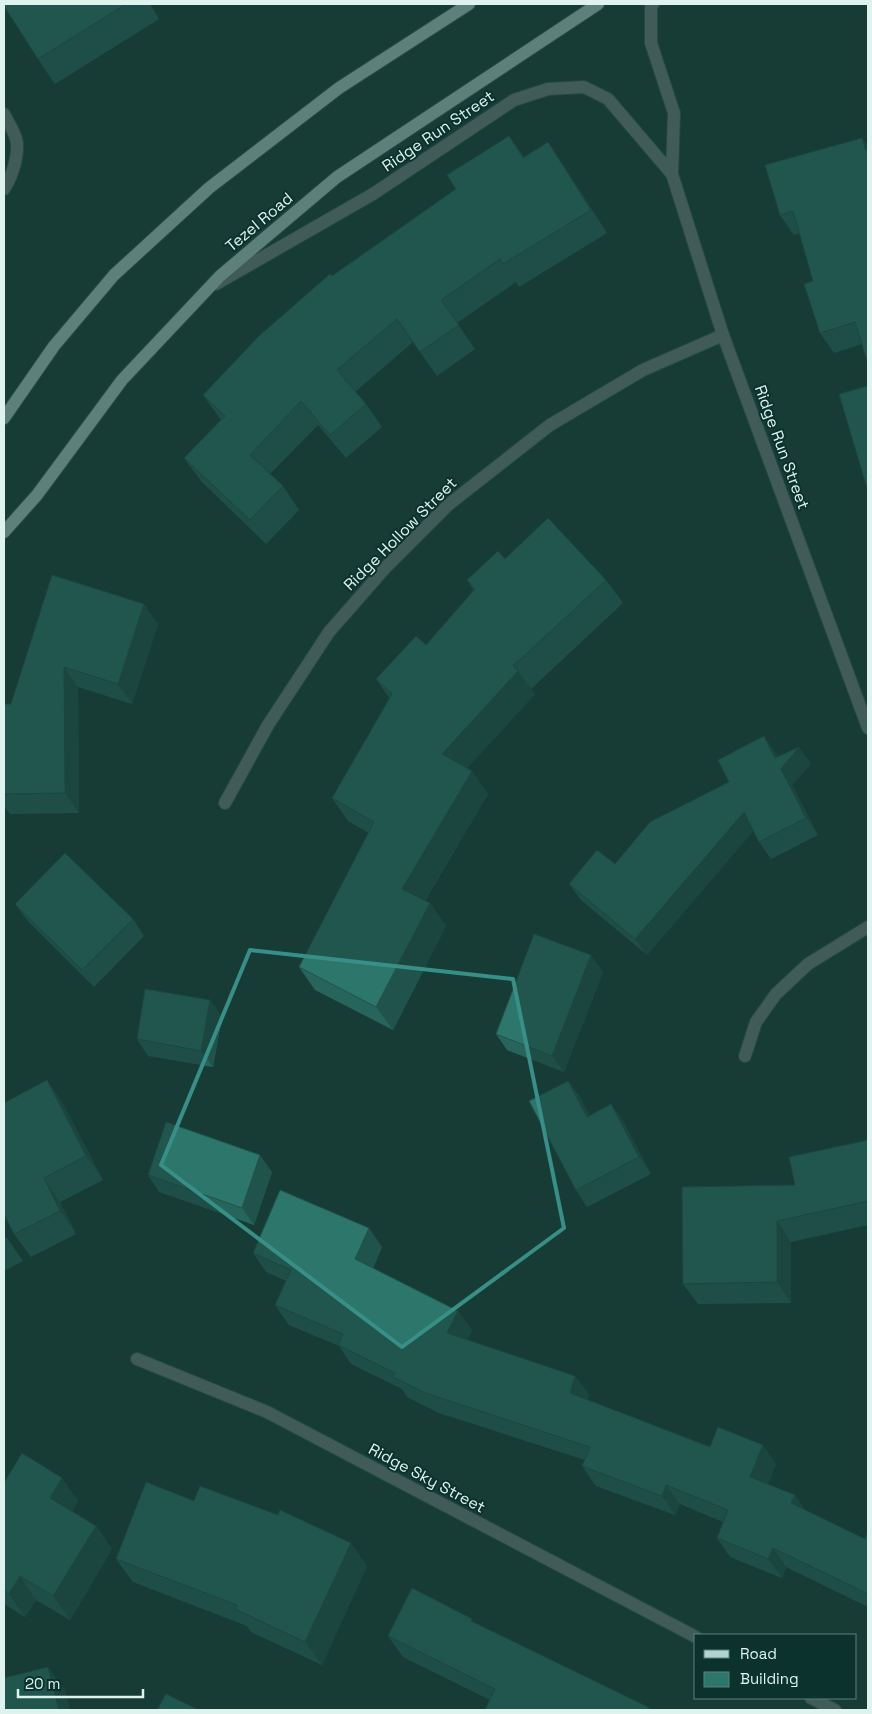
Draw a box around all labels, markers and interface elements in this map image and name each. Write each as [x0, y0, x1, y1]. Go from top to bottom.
street label: Ridge Run Street [378, 86, 498, 176]
street label: Tezel Road [221, 188, 297, 256]
street label: Ridge Run Street [750, 382, 814, 512]
street label: Ridge Hollow Street [339, 473, 461, 595]
street label: Ridge Sky Street [365, 1438, 489, 1518]
legend [694, 1634, 857, 1699]
text: Road [740, 1644, 777, 1663]
scale bar [18, 1666, 142, 1698]
text: Building [740, 1669, 799, 1688]
text: 20 m [25, 1674, 60, 1693]

